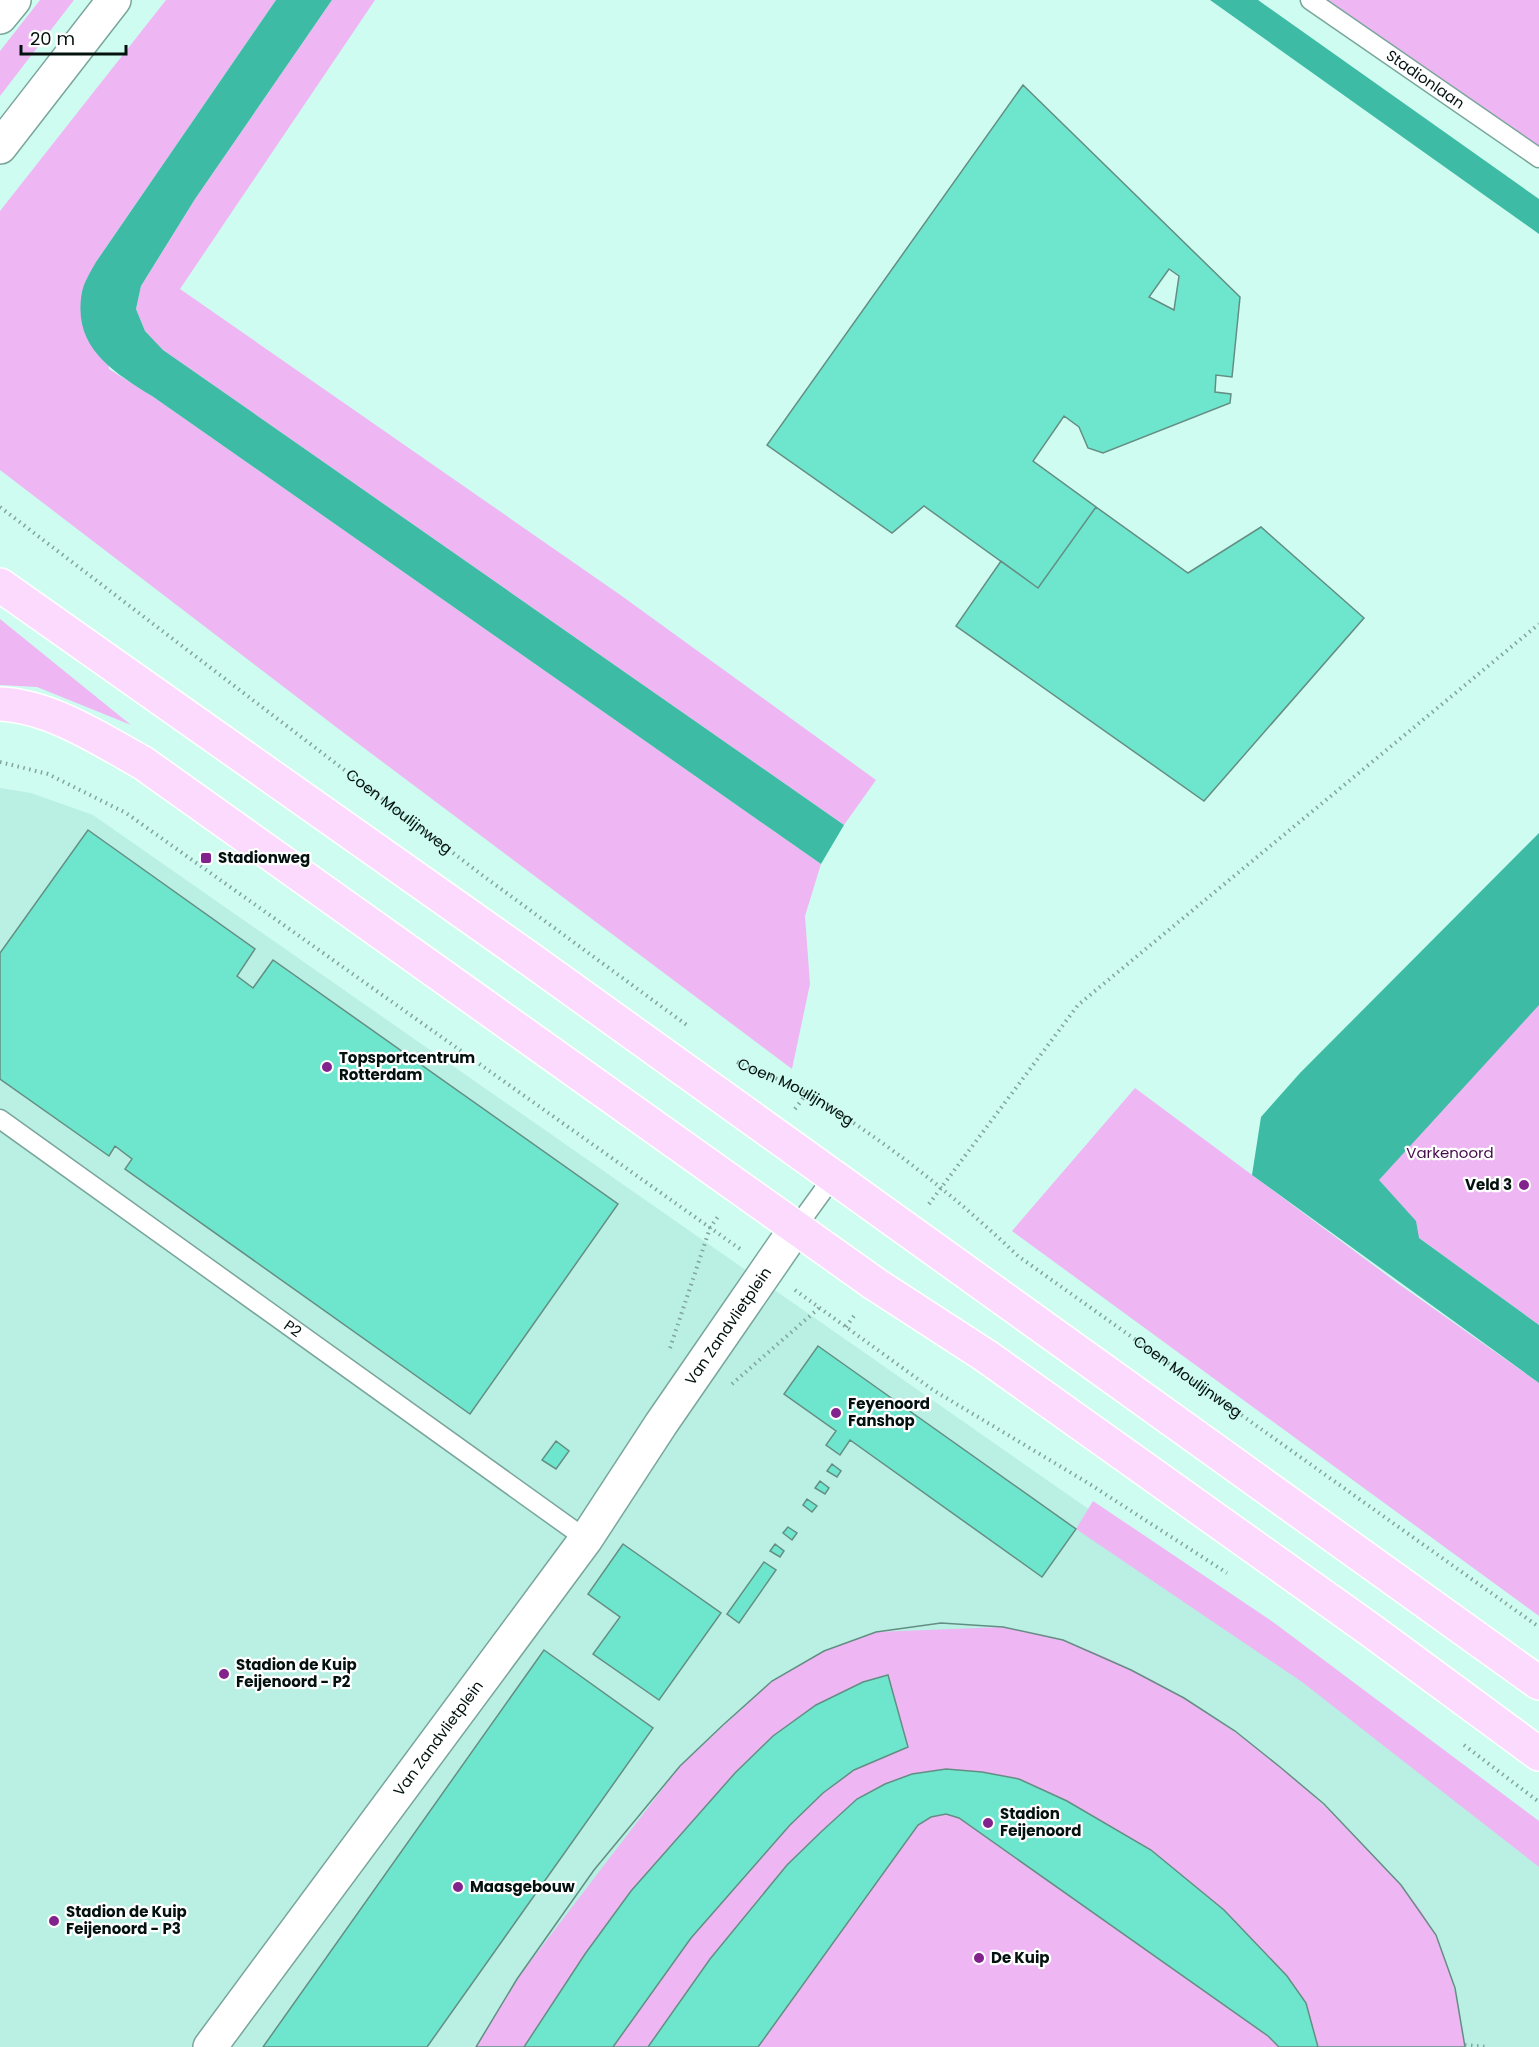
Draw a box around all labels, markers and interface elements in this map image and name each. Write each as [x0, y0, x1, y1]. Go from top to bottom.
scale bar [21, 18, 126, 56]
text: 20 m [30, 26, 75, 51]
street label: Stadionlaan [1382, 45, 1469, 114]
street label: Coen Moulijnweg [342, 764, 457, 859]
place label: Stadionweg [218, 847, 310, 868]
marker: Stadionweg [199, 851, 213, 865]
place label: Topsportcentrum Rotterdam [339, 1047, 475, 1085]
street label: Coen Moulijnweg [734, 1053, 858, 1130]
marker: Topsportcentrum Rotterdam [320, 1060, 334, 1074]
park label: Varkenoord [1406, 1142, 1494, 1163]
place label: Veld 3 [1465, 1174, 1512, 1195]
marker: Veld 3 [1517, 1178, 1531, 1192]
street label: Van Zandvlietplein [680, 1263, 776, 1389]
street label: P2 [280, 1315, 306, 1342]
street label: Coen Moulijnweg [1129, 1331, 1247, 1422]
place label: Feyenoord Fanshop [848, 1393, 930, 1431]
marker: Feyenoord Fanshop [829, 1406, 843, 1420]
place label: Stadion de Kuip Feijenoord - P2 [236, 1654, 357, 1692]
marker: Stadion de Kuip Feijenoord - P2 [217, 1667, 231, 1681]
street label: Van Zandvlietplein [388, 1676, 488, 1800]
place label: Stadion Feijenoord [1000, 1803, 1081, 1841]
marker: Stadion Feijenoord [981, 1816, 995, 1830]
place label: Maasgebouw [470, 1876, 575, 1897]
marker: Maasgebouw [451, 1880, 465, 1894]
place label: Stadion de Kuip Feijenoord - P3 [66, 1901, 187, 1939]
marker: Stadion de Kuip Feijenoord - P3 [47, 1914, 61, 1928]
place label: De Kuip [991, 1947, 1050, 1968]
marker: De Kuip [972, 1951, 986, 1965]

